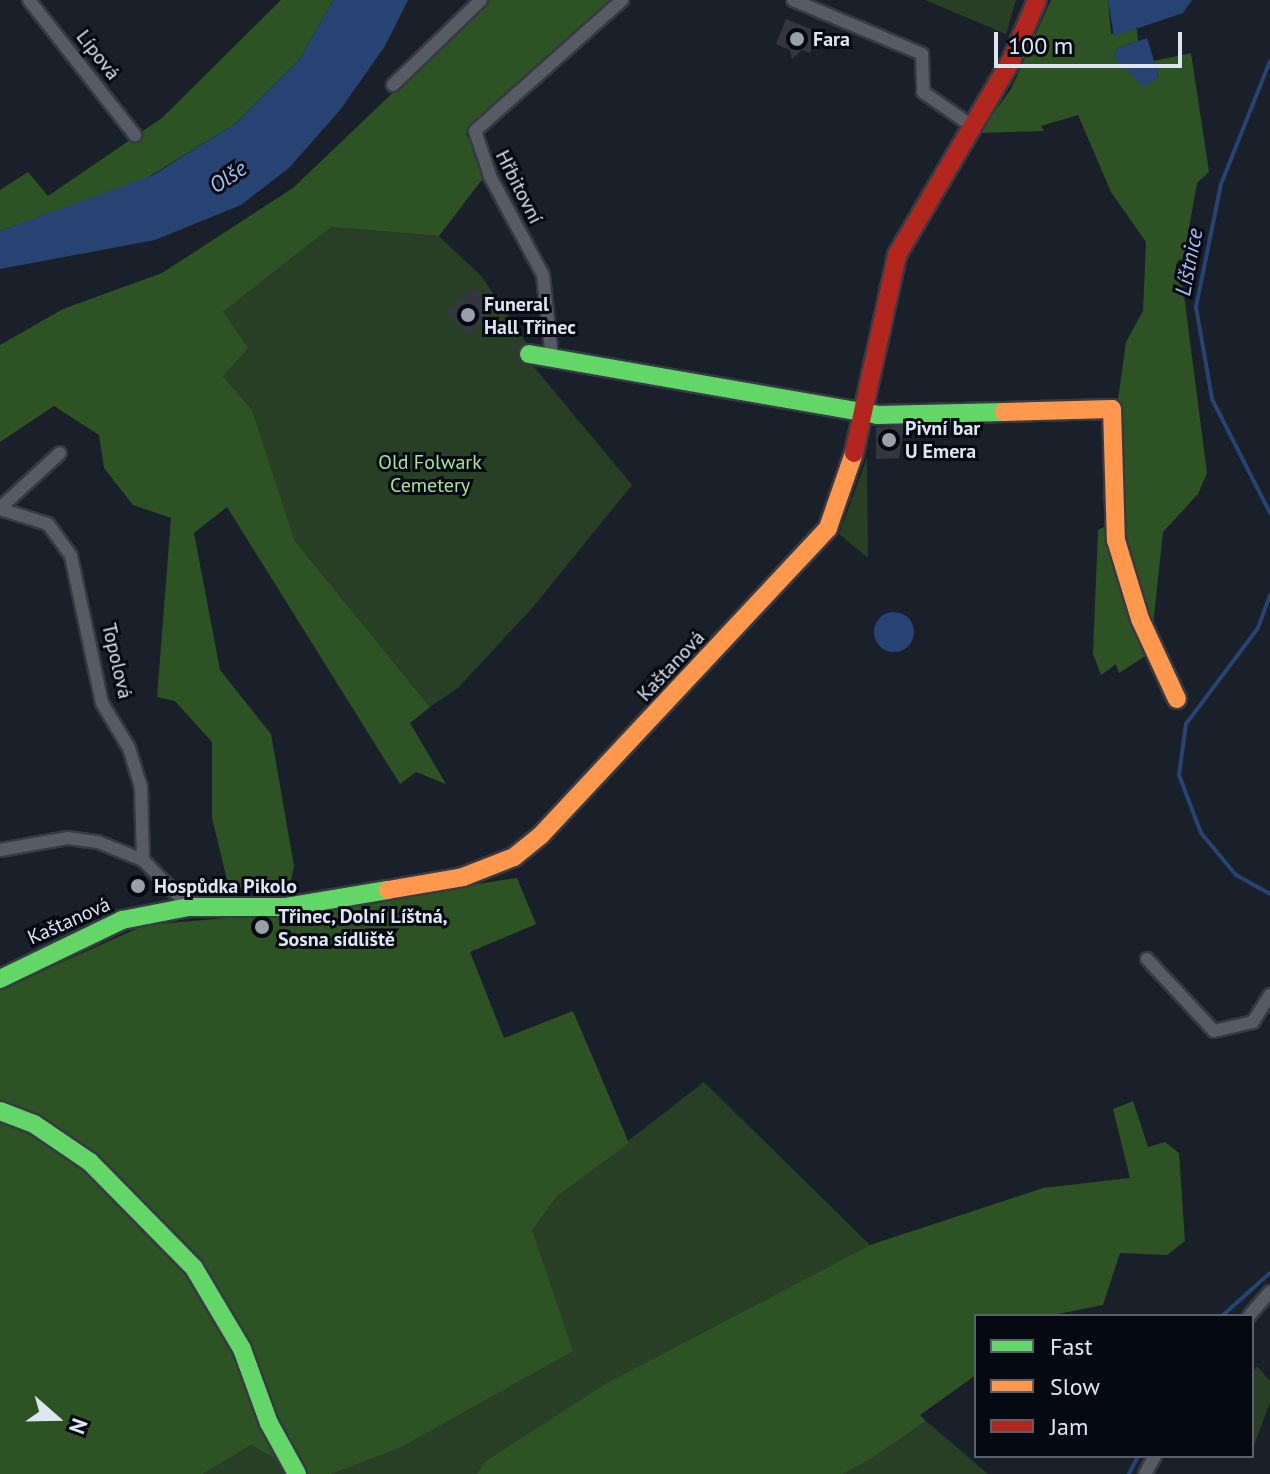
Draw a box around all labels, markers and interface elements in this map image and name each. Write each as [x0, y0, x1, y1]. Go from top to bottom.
scale bar [998, 16, 1186, 66]
street label: Lípová [71, 25, 125, 85]
place label: Fara [813, 27, 850, 51]
marker: Fara [788, 30, 806, 48]
text: 100 m [1008, 30, 1073, 61]
street label: Hřbitovní [490, 146, 548, 228]
water label: Olše [204, 155, 252, 199]
water label: Líštnice [1170, 226, 1208, 298]
place label: Funeral Hall Třinec [484, 292, 577, 339]
marker: Funeral Hall Třinec [459, 306, 477, 324]
place label: Pivní bar U Emera [905, 416, 980, 463]
marker: Pivní bar U Emera [880, 431, 898, 449]
park label: Old Folwark Cemetery [378, 450, 482, 497]
street label: Topolová [97, 621, 137, 701]
street label: Kaštanová [632, 626, 710, 706]
place label: Hospůdka Pikolo [154, 874, 297, 898]
marker: Hospůdka Pikolo [129, 877, 147, 895]
street label: Kaštanová [24, 892, 114, 950]
place label: Třinec, Dolní Líštná, Sosna sídliště [278, 904, 449, 951]
marker: Třinec, Dolní Líštná, Sosna sídliště [253, 918, 271, 936]
legend [974, 1314, 1254, 1458]
text: Fast [1050, 1331, 1093, 1362]
text: Slow [1050, 1371, 1100, 1402]
north arrow [16, 1378, 96, 1458]
text: Jam [1050, 1411, 1088, 1442]
text: N [63, 1415, 94, 1438]

